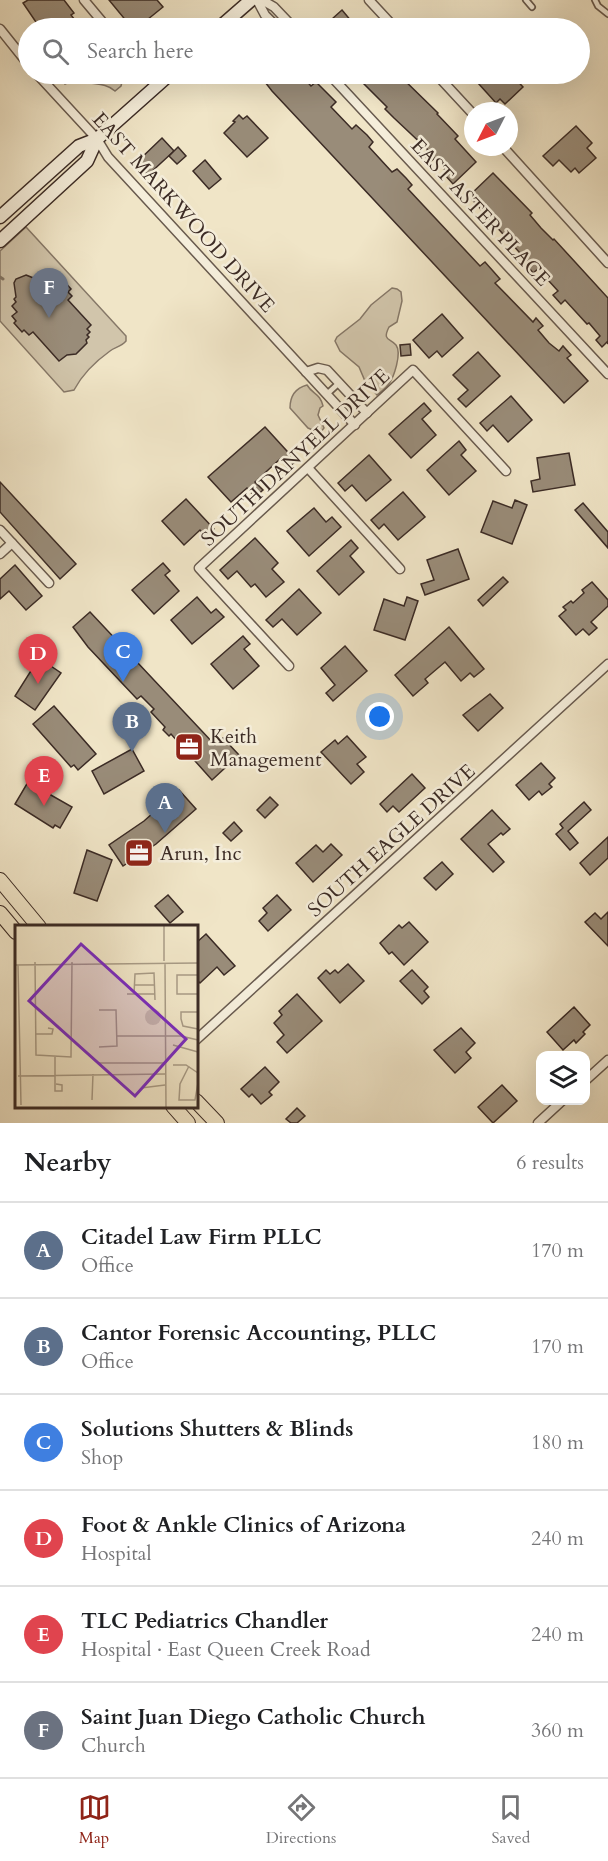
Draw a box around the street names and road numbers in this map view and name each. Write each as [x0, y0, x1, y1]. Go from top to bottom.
street label: EAST MARKWOOD DRIVE [86, 106, 281, 318]
street label: EAST ASTER PLACE [405, 133, 556, 292]
street label: SOUTH DANYELL DRIVE [195, 363, 396, 552]
street label: SOUTH EAGLE DRIVE [302, 758, 481, 923]

